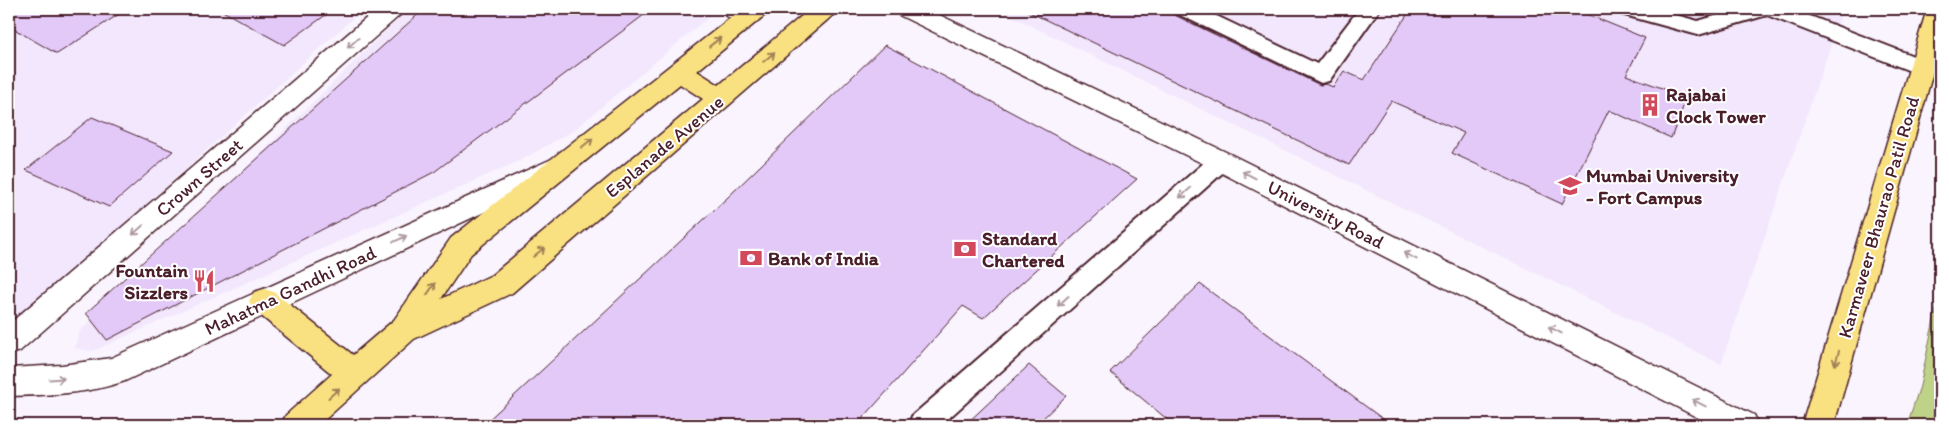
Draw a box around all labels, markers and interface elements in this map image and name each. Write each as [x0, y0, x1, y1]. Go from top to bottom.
one-way arrow [347, 37, 360, 48]
one-way arrow [708, 37, 721, 48]
one-way arrow [763, 51, 776, 62]
place label: Rajabai Clock Tower [1666, 83, 1766, 128]
street label: Esplanade Avenue [600, 90, 728, 203]
building icon: Rajabai Clock Tower [1637, 92, 1663, 118]
street label: Karmaveer Bhaurao Patil Road [1833, 93, 1924, 341]
street label: Crown Street [151, 133, 247, 221]
one-way arrow [580, 138, 593, 149]
place label: Mumbai University - Fort Campus [1586, 164, 1738, 209]
one-way arrow [1242, 170, 1257, 179]
school or university icon: Mumbai University - Fort Campus [1557, 173, 1583, 199]
street label: University Road [1263, 175, 1389, 254]
one-way arrow [1178, 187, 1191, 199]
one-way arrow [132, 224, 145, 235]
place label: Standard Chartered [982, 227, 1065, 272]
one-way arrow [392, 233, 407, 243]
bank icon: Standard Chartered [952, 236, 978, 262]
street label: Mahatma Gandhi Road [201, 240, 380, 340]
bank icon: Bank of India [738, 245, 764, 271]
one-way arrow [532, 247, 545, 258]
place label: Bank of India [768, 247, 880, 270]
one-way arrow [1402, 251, 1417, 261]
place label: Fountain Sizzlers [115, 259, 189, 304]
restaurant icon: Fountain Sizzlers [191, 268, 217, 294]
one-way arrow [426, 282, 436, 296]
one-way arrow [1057, 295, 1070, 306]
one-way arrow [1547, 325, 1562, 335]
one-way arrow [1832, 350, 1842, 366]
one-way arrow [49, 375, 65, 384]
one-way arrow [327, 387, 340, 398]
one-way arrow [1692, 398, 1707, 408]

